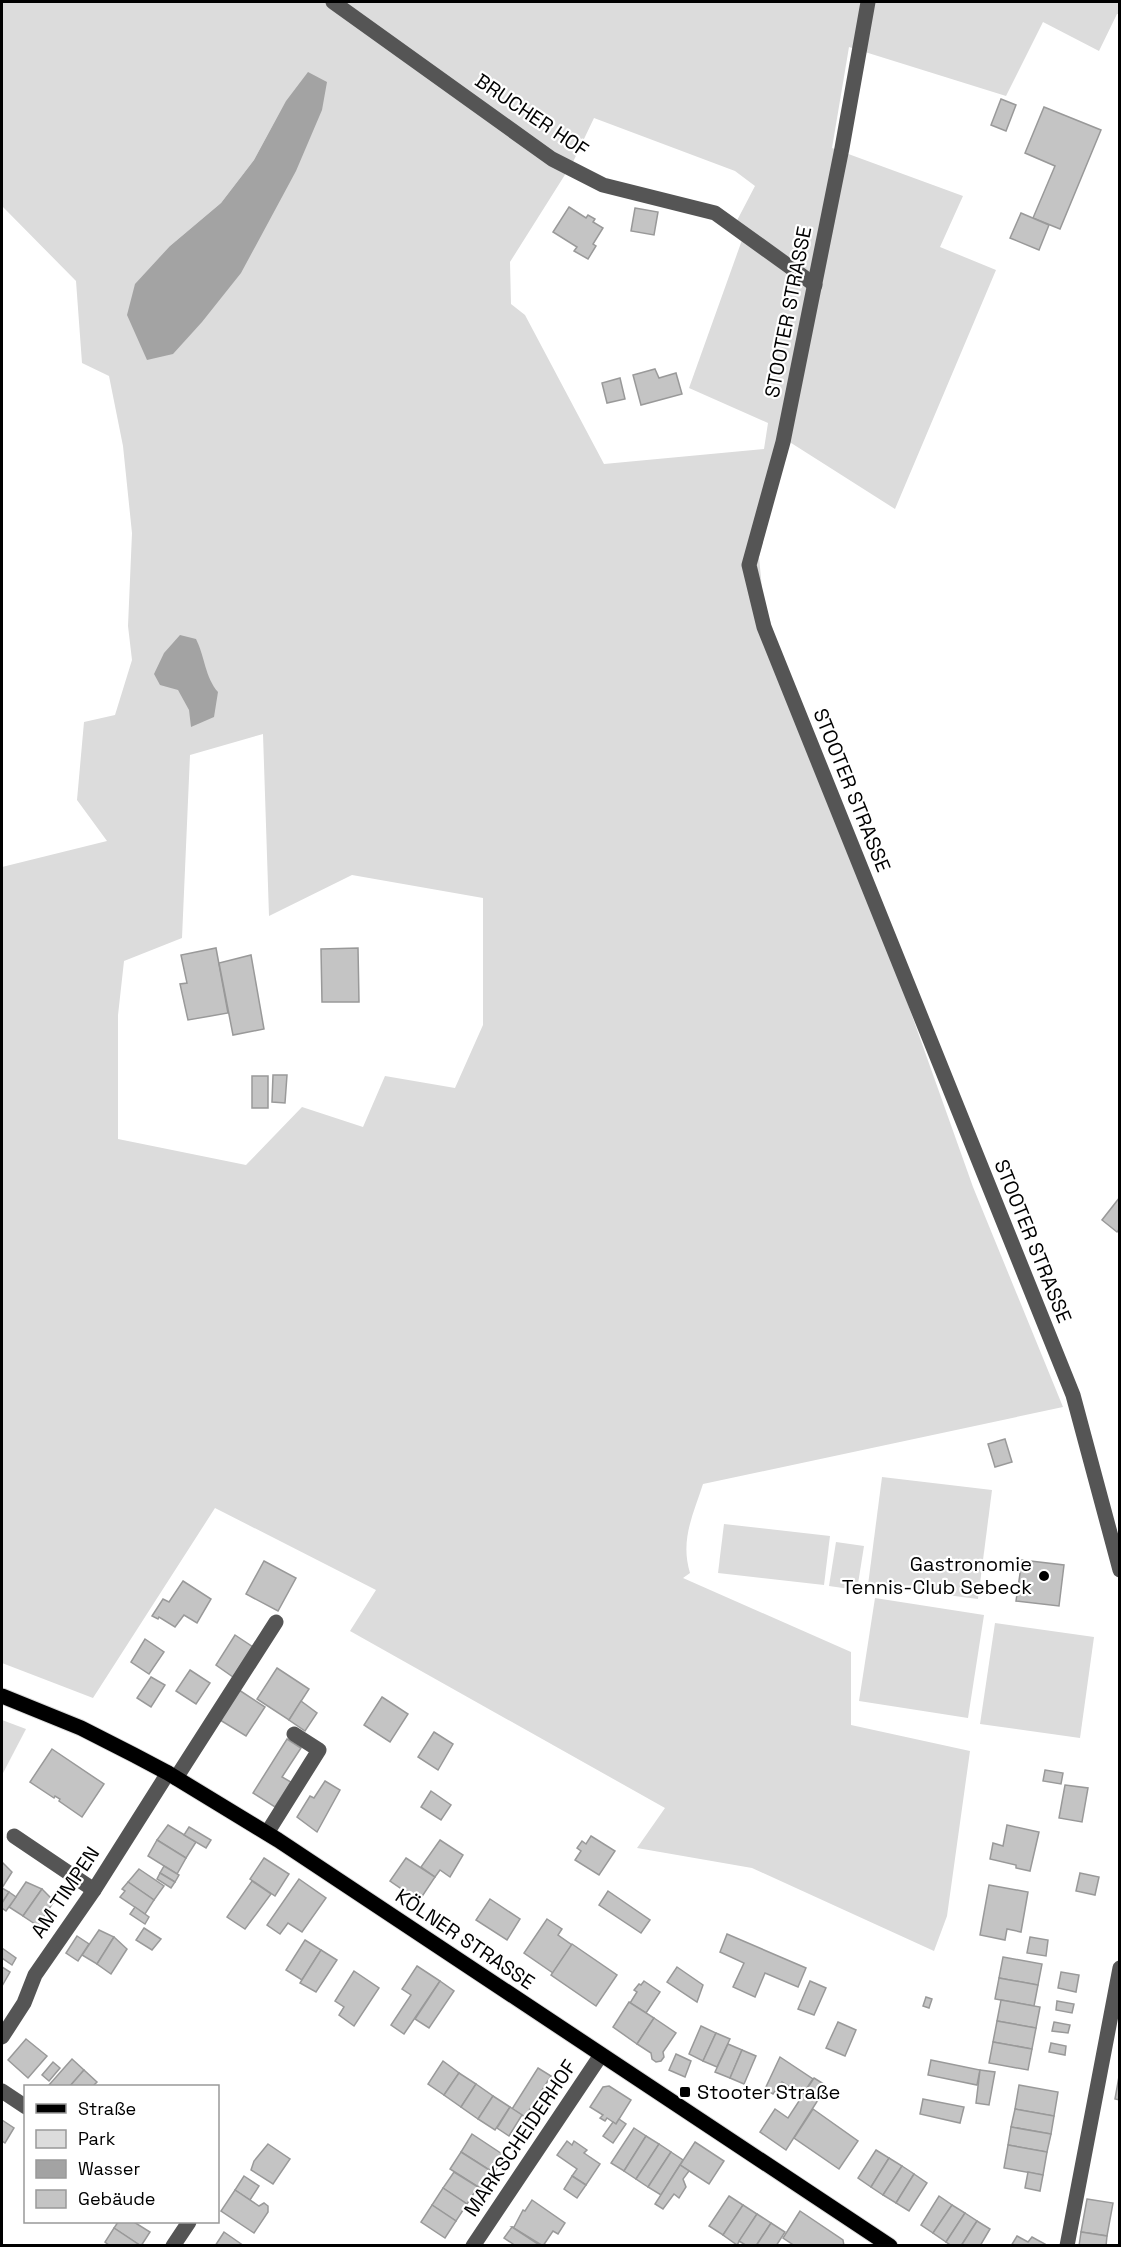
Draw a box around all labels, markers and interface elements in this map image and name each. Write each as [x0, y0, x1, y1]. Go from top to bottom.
street label: BRUCHER HOF [470, 67, 594, 163]
street label: STOOTER STRASSE [759, 224, 817, 400]
street label: STOOTER STRASSE [807, 704, 897, 876]
street label: STOOTER STRASSE [988, 1155, 1078, 1327]
place label: Gastronomie Tennis-Club Sebeck [842, 1551, 1032, 1600]
marker: Gastronomie Tennis-Club Sebeck [1037, 1569, 1051, 1583]
street label: AM TIMPEN [25, 1841, 105, 1943]
street label: KÖLNER STRASSE [390, 1883, 540, 1995]
street label: MARKSCHEIDERHOF [458, 2055, 582, 2221]
place label: Stooter Straße [697, 2079, 840, 2105]
legend [24, 2085, 219, 2223]
marker: Stooter Straße [678, 2085, 692, 2099]
text: Straße [78, 2097, 136, 2120]
text: Park [78, 2127, 116, 2150]
text: Wasser [78, 2157, 140, 2180]
text: Gebäude [78, 2187, 156, 2210]

